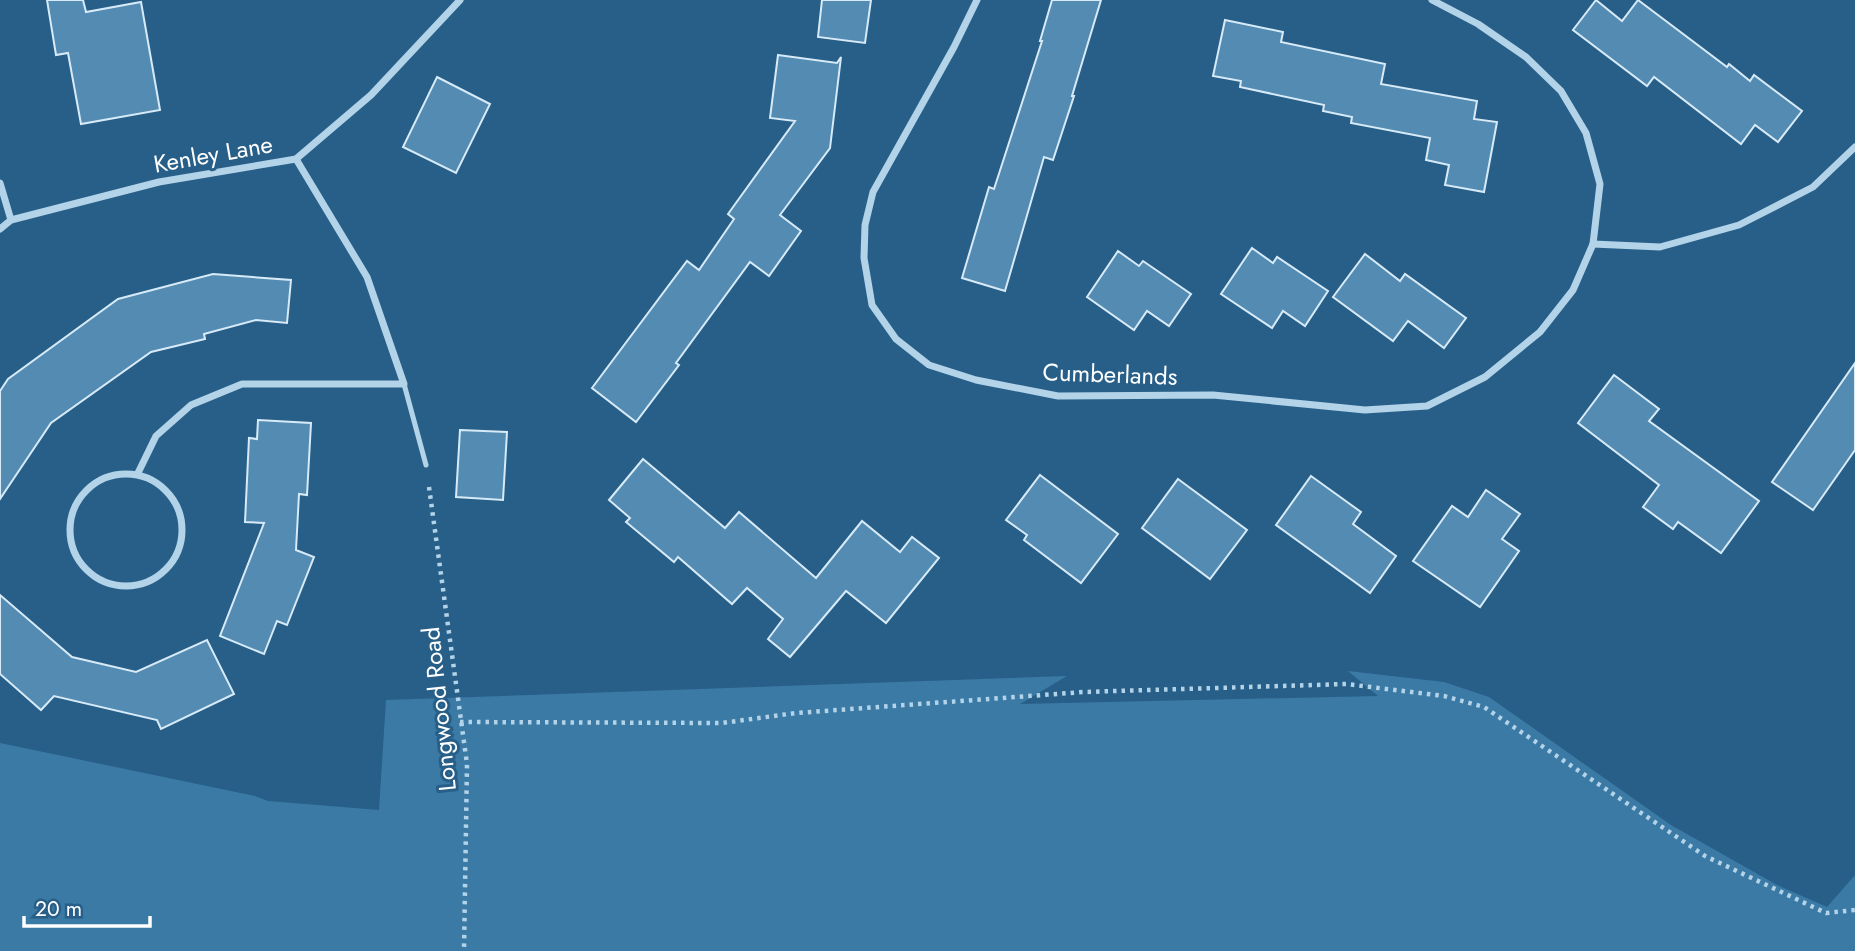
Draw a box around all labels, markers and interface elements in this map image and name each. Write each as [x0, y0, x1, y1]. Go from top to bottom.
street label: Kenley Lane [151, 126, 275, 182]
street label: Cumberlands [1042, 354, 1178, 394]
street label: Longwood Road [413, 625, 465, 793]
scale bar [24, 884, 150, 928]
text: 20 m [35, 894, 82, 924]

